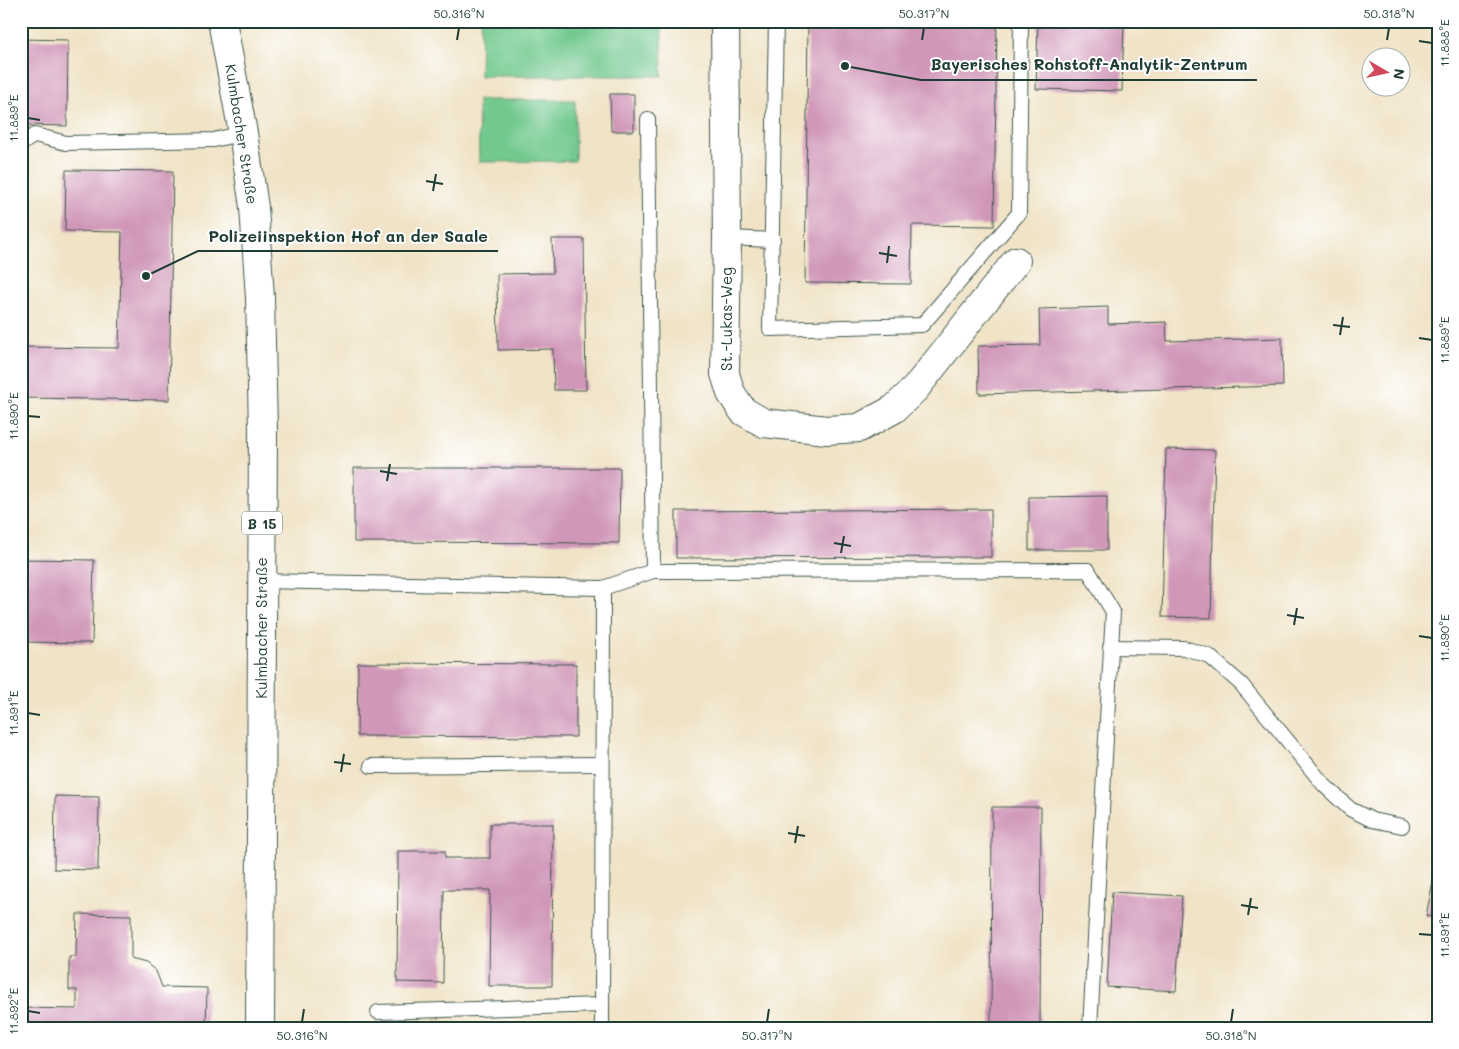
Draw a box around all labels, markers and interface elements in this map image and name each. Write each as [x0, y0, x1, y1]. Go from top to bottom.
text: 50.316°N [433, 5, 485, 21]
text: 50.317°N [899, 5, 949, 21]
text: 50.318°N [1363, 5, 1415, 21]
text: 11.888°E [1436, 19, 1452, 67]
north arrow [1362, 48, 1412, 98]
callout: Bayerisches Rohstoff-Analytik-Zentrum [921, 49, 1257, 80]
text: Bayerisches Rohstoff-Analytik-Zentrum [931, 53, 1247, 74]
street label: Kulmbacher Straße [221, 63, 263, 205]
text: N [1389, 67, 1410, 81]
text: 11.889°E [5, 94, 21, 142]
callout: Polizeiinspektion Hof an der Saale [198, 220, 498, 251]
text: Polizeiinspektion Hof an der Saale [208, 225, 488, 246]
street label: St.-Lukas-Weg [716, 267, 736, 371]
text: 11.889°E [1436, 316, 1452, 364]
text: 11.890°E [5, 392, 21, 440]
road number: B 15 [242, 512, 282, 534]
street label: Kulmbacher Straße [251, 557, 271, 699]
text: 11.890°E [1436, 614, 1452, 662]
text: 11.891°E [5, 690, 21, 736]
text: 11.891°E [1436, 912, 1452, 958]
text: 11.892°E [5, 987, 21, 1034]
text: 50.316°N [276, 1027, 328, 1043]
text: 50.317°N [742, 1027, 792, 1043]
text: 50.318°N [1205, 1027, 1257, 1043]

